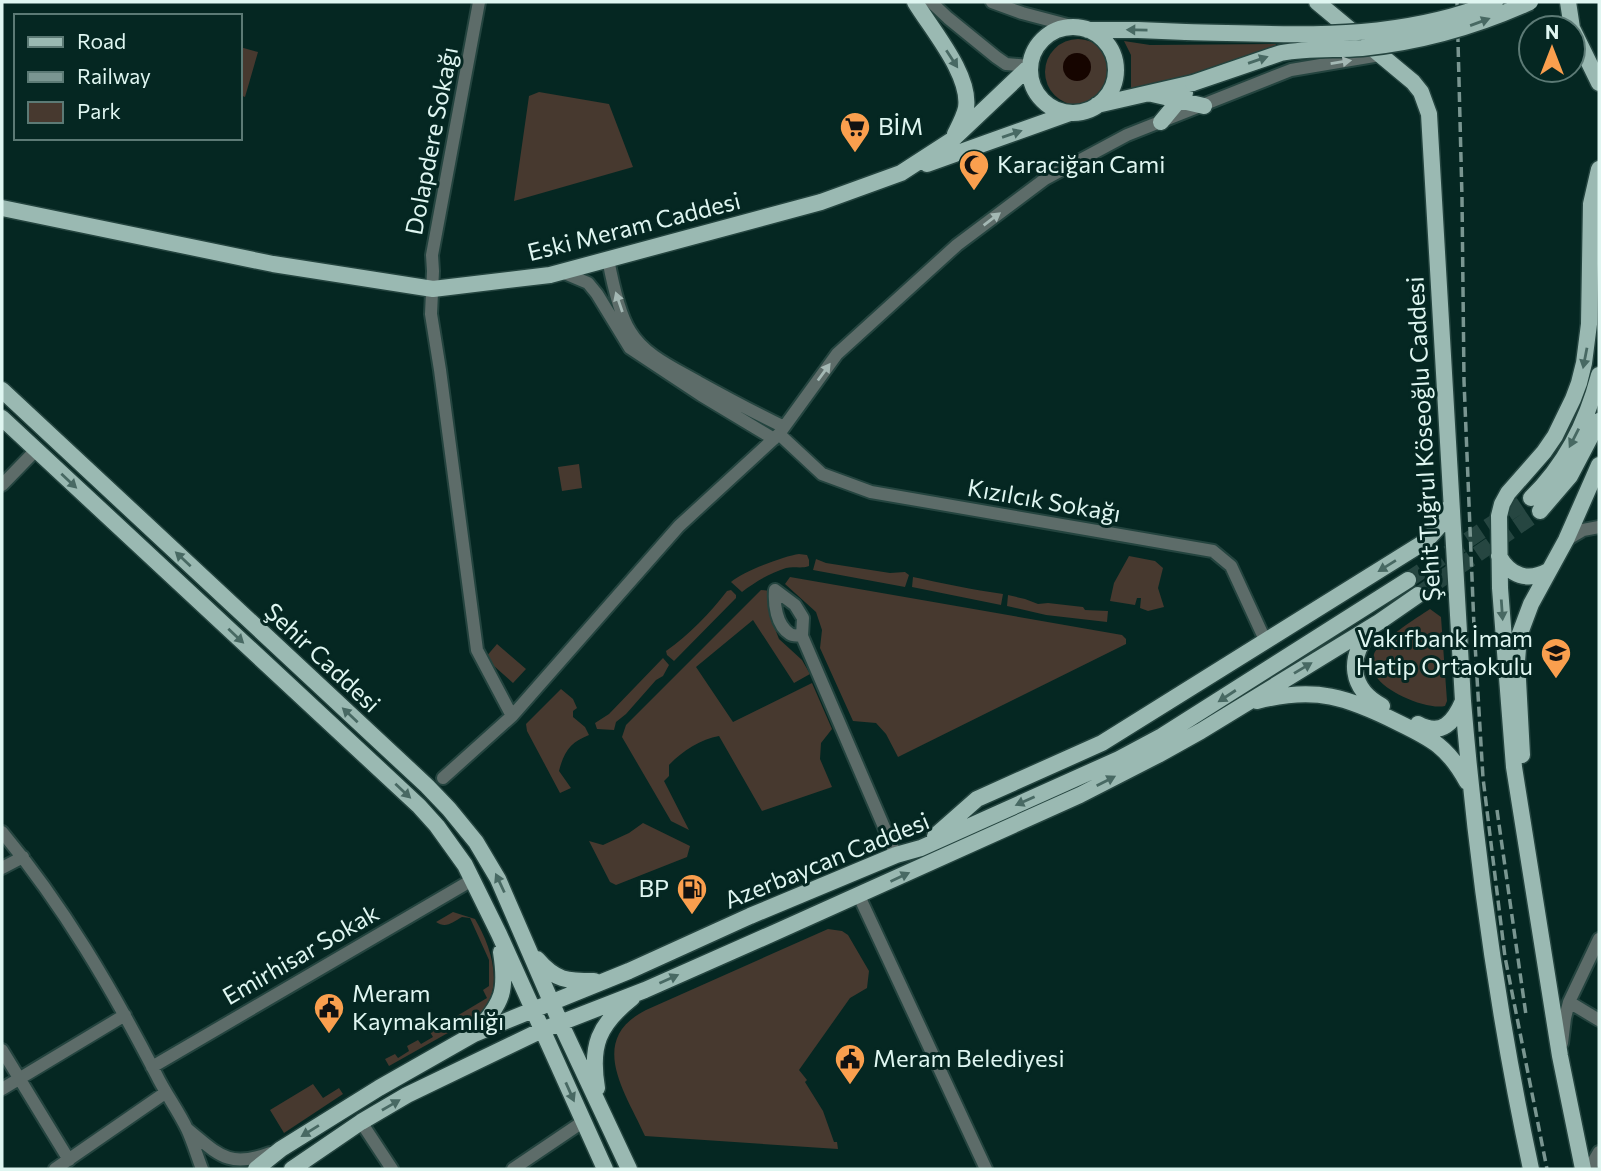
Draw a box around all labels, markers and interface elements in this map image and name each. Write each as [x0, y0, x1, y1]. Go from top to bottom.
legend [14, 14, 242, 140]
north arrow [1517, 14, 1587, 84]
one-way arrow [1470, 16, 1491, 27]
text: N [1545, 20, 1559, 43]
one-way arrow [1126, 25, 1148, 36]
text: Road [77, 28, 126, 53]
street label: Dolapdere Sokağı [398, 44, 463, 237]
one-way arrow [945, 50, 958, 69]
one-way arrow [1247, 54, 1268, 65]
one-way arrow [1330, 56, 1352, 67]
text: Railway [77, 63, 151, 88]
text: Park [77, 98, 121, 123]
supermarket icon: BİM [838, 110, 872, 154]
place label: BİM [878, 111, 923, 140]
one-way arrow [1001, 128, 1022, 139]
mosque icon: Karaciğan Cami [957, 148, 991, 192]
place label: Karaciğan Cami [997, 149, 1165, 178]
street label: Eski Meram Caddesi [524, 185, 743, 266]
one-way arrow [983, 213, 1001, 227]
street label: Şehit Tuğrul Köseoğlu Caddesi [1400, 276, 1445, 602]
one-way arrow [613, 291, 624, 312]
one-way arrow [1579, 347, 1590, 369]
one-way arrow [817, 363, 831, 381]
one-way arrow [1569, 429, 1581, 449]
street label: Kızılcık Sokağı [965, 472, 1123, 527]
one-way arrow [60, 473, 77, 489]
one-way arrow [175, 552, 192, 568]
one-way arrow [1377, 560, 1396, 573]
street label: Şehir Caddesi [259, 596, 387, 718]
one-way arrow [1496, 599, 1507, 621]
place label: Vakıfbank İmam Hatip Ortaokulu [1356, 623, 1533, 680]
one-way arrow [227, 628, 244, 644]
school or university icon: Vakıfbank İmam Hatip Ortaokulu [1539, 636, 1573, 680]
one-way arrow [1293, 661, 1312, 674]
one-way arrow [1217, 690, 1237, 703]
one-way arrow [342, 707, 359, 723]
one-way arrow [1096, 776, 1116, 787]
one-way arrow [394, 783, 411, 800]
one-way arrow [1015, 796, 1036, 807]
street label: Azerbaycan Caddesi [720, 805, 933, 914]
one-way arrow [890, 871, 910, 883]
fuel station icon: BP [675, 872, 709, 916]
one-way arrow [494, 873, 505, 894]
place label: BP [638, 873, 669, 902]
street label: Emirhisar Sokak [217, 897, 384, 1010]
one-way arrow [659, 973, 680, 984]
place label: Meram Kaymakamlığı [352, 978, 504, 1035]
public building icon: Meram Kaymakamlığı [312, 991, 346, 1035]
public building icon: Meram Belediyesi [833, 1042, 867, 1086]
place label: Meram Belediyesi [873, 1043, 1065, 1072]
one-way arrow [564, 1082, 576, 1102]
one-way arrow [381, 1099, 400, 1111]
one-way arrow [301, 1124, 319, 1138]

